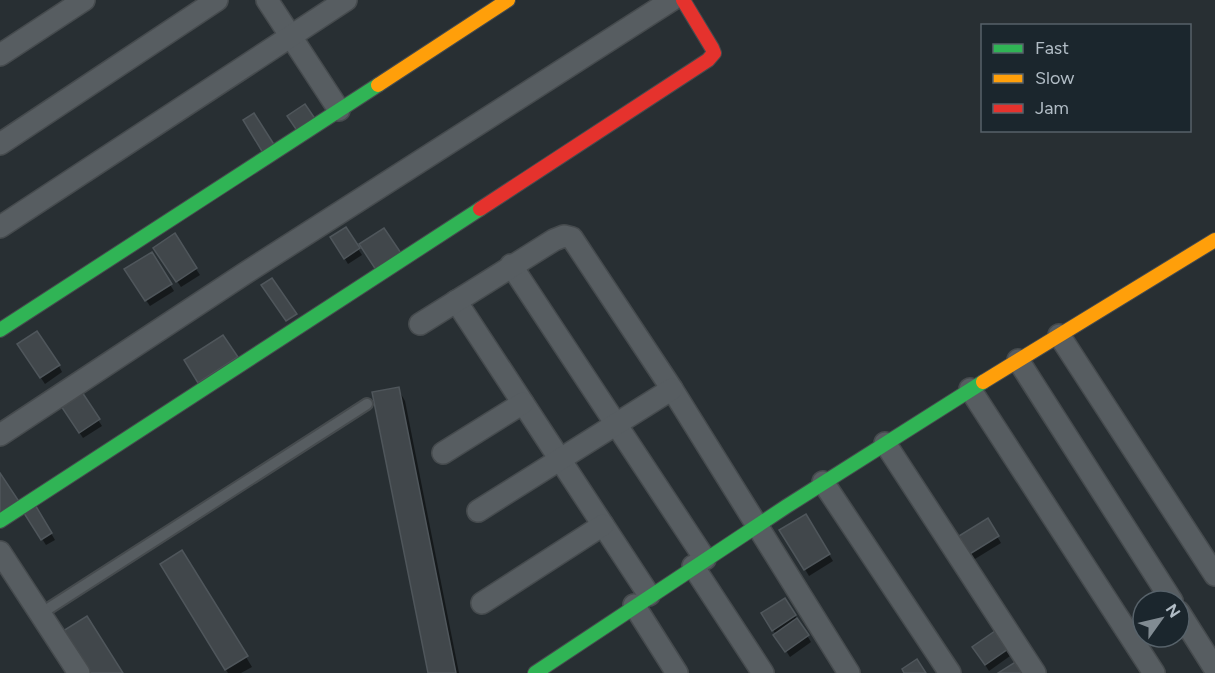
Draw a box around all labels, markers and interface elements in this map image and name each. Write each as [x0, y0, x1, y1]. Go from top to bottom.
legend [981, 24, 1191, 132]
text: Fast [1035, 37, 1069, 59]
text: Slow [1035, 67, 1074, 89]
text: Jam [1035, 97, 1069, 119]
north arrow [1131, 589, 1191, 649]
text: N [1162, 600, 1184, 621]

